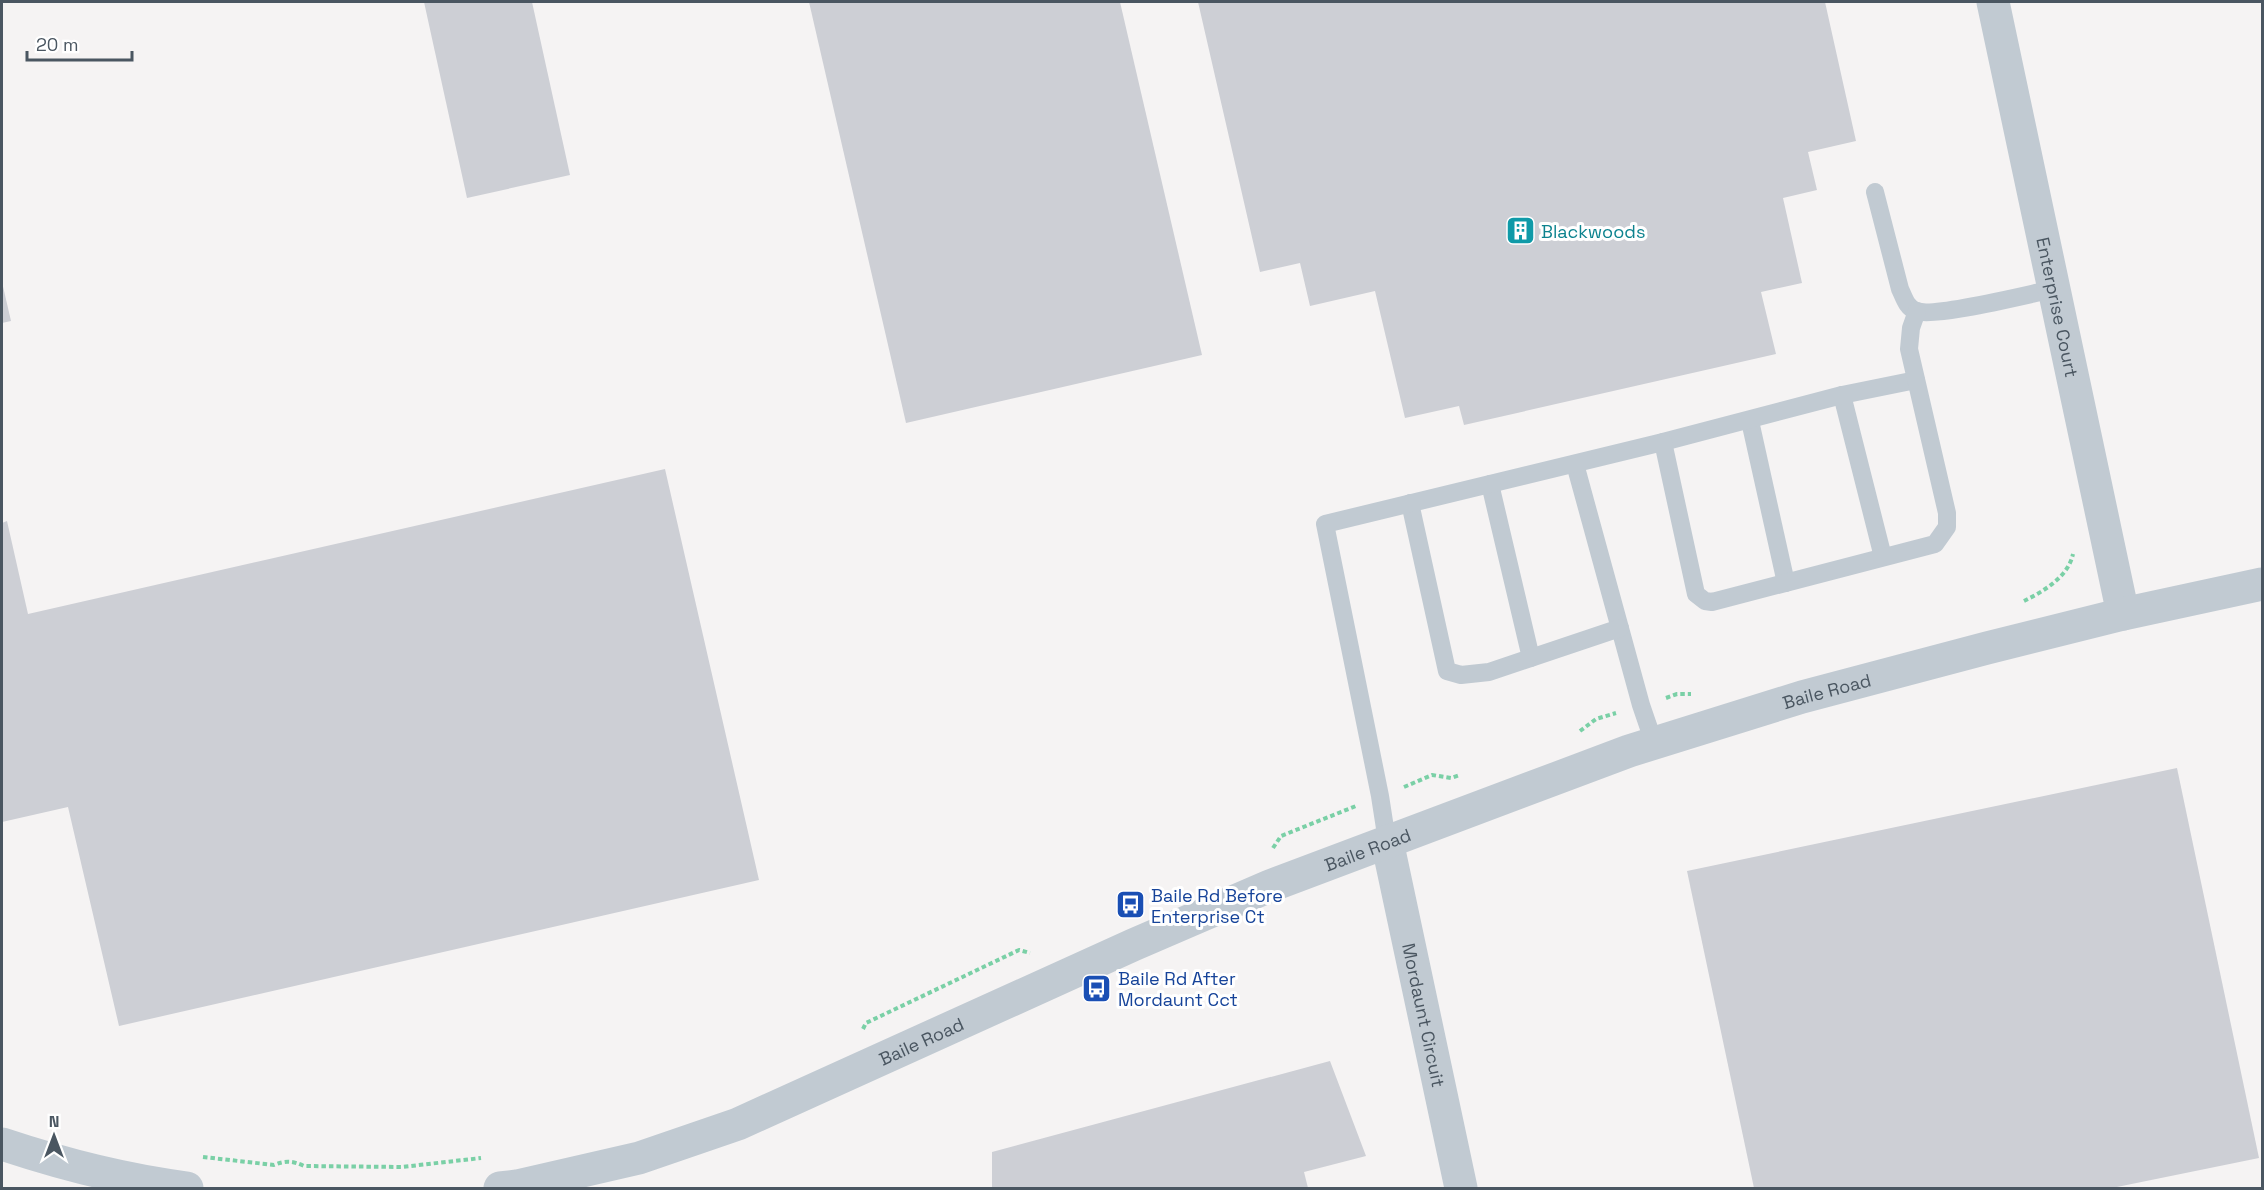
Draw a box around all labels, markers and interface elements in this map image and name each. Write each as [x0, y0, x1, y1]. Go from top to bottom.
scale bar [27, 24, 132, 62]
text: 20 m [36, 33, 79, 56]
building icon: Blackwoods [1504, 215, 1536, 247]
place label: Blackwoods [1541, 220, 1645, 243]
street label: Enterprise Court [2032, 235, 2084, 379]
street label: Baile Road [1780, 668, 1873, 714]
street label: Baile Road [1321, 823, 1414, 876]
place label: Baile Rd Before Enterprise Ct [1151, 884, 1283, 928]
bus stop icon: Baile Rd Before Enterprise Ct [1114, 889, 1146, 921]
street label: Mordaunt Circuit [1398, 941, 1451, 1089]
place label: Baile Rd After Mordaunt Cct [1118, 967, 1238, 1011]
bus stop icon: Baile Rd After Mordaunt Cct [1081, 972, 1113, 1004]
street label: Baile Road [875, 1012, 967, 1070]
north arrow [24, 1106, 84, 1166]
text: N [49, 1111, 59, 1132]

